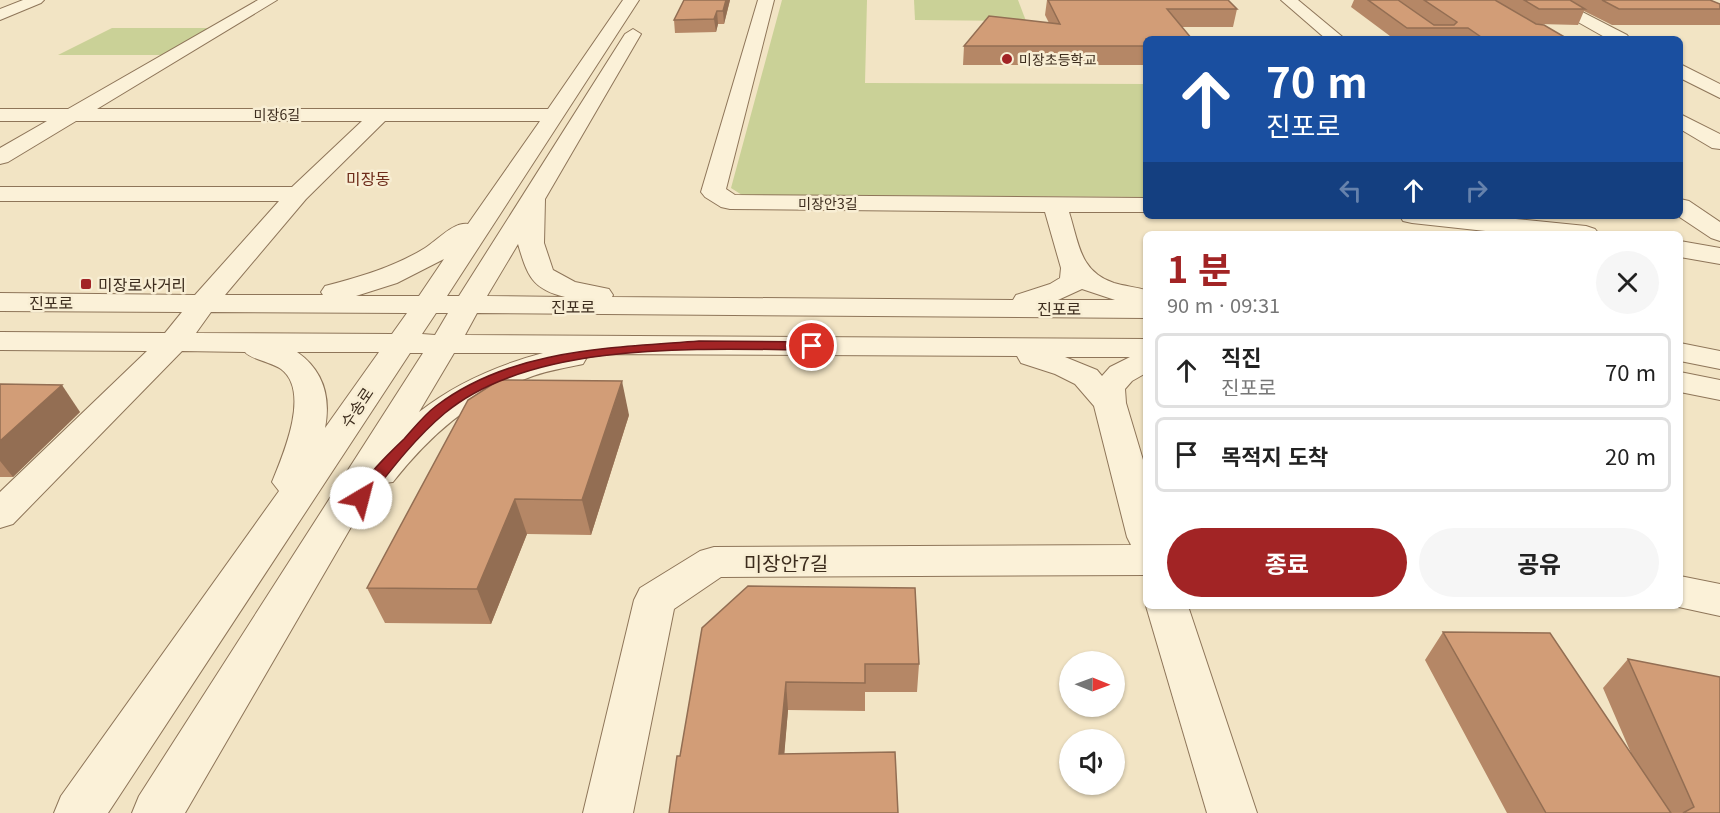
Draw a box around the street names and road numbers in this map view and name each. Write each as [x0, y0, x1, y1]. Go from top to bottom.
street label: 미장6길 [254, 104, 300, 124]
street label: 미장안3길 [798, 193, 858, 213]
street label: 진포로 [29, 290, 73, 314]
street label: 진포로 [551, 294, 595, 318]
street label: 진포로 [1037, 296, 1081, 320]
street label: 수송로 [334, 382, 378, 432]
street label: 미장안7길 [744, 548, 828, 577]

